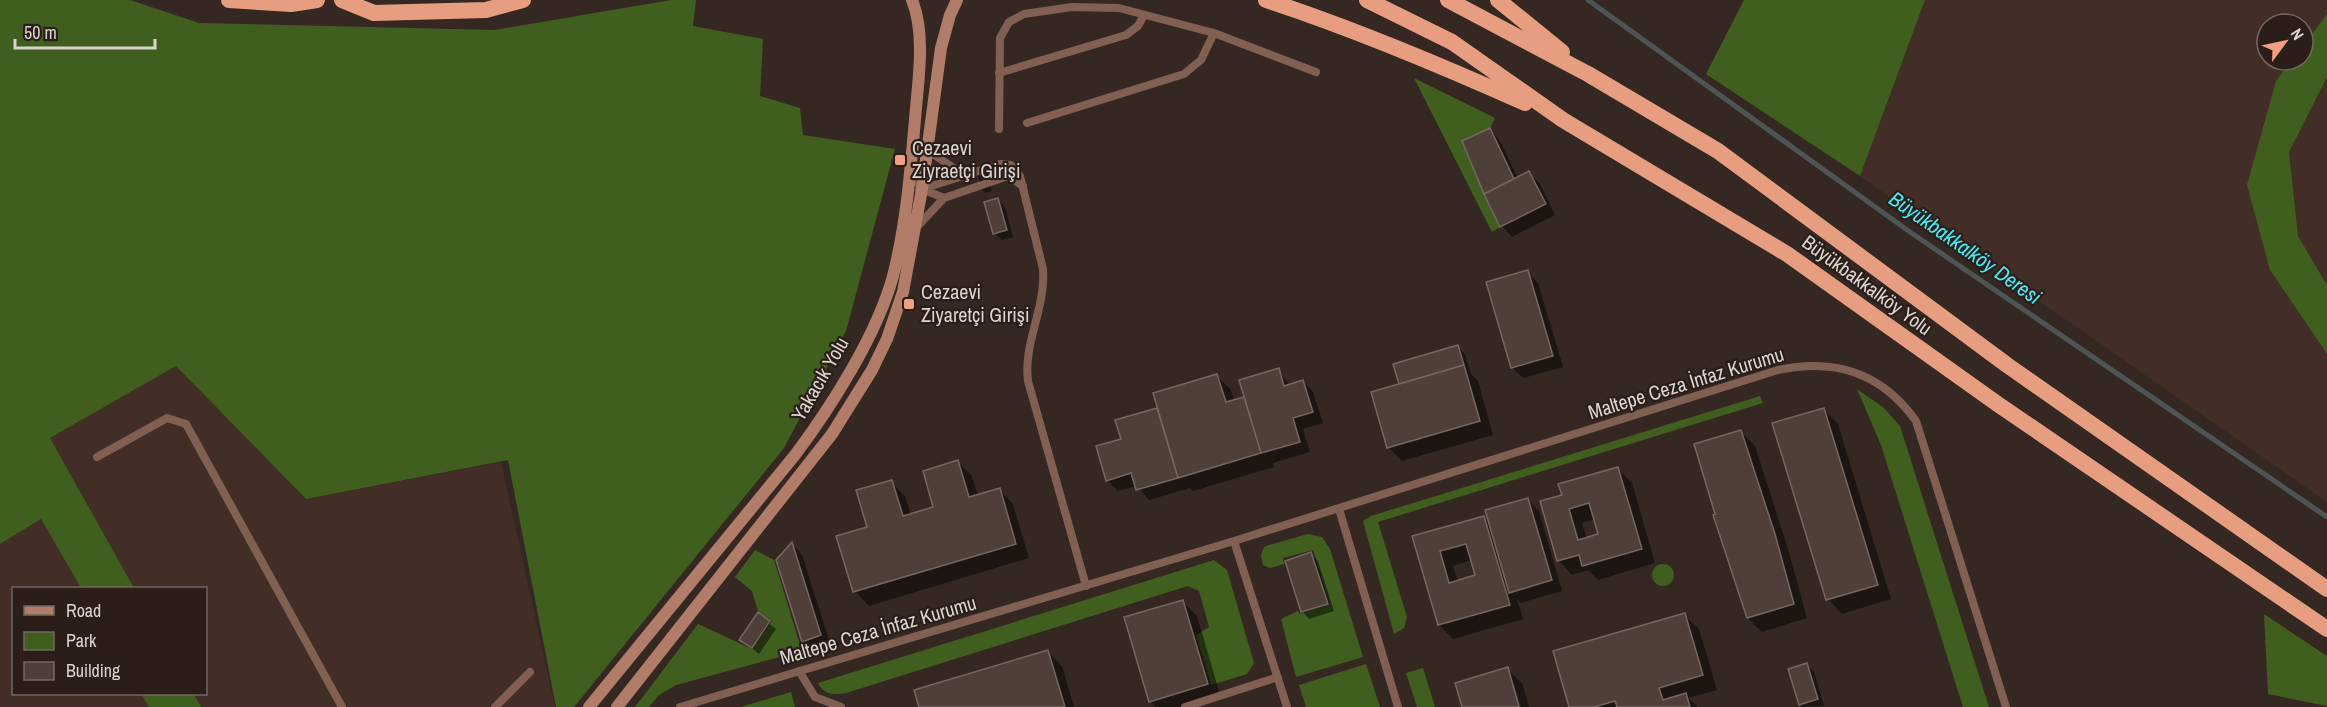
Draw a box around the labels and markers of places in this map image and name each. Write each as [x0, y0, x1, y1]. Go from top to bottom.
place label: Cezaevi Ziyraetçi Girişi [912, 134, 1020, 184]
marker: Cezaevi Ziyraetçi Girişi [893, 153, 907, 167]
place label: Cezaevi Ziyaretçi Girişi [921, 278, 1029, 328]
marker: Cezaevi Ziyaretçi Girişi [902, 297, 916, 311]

